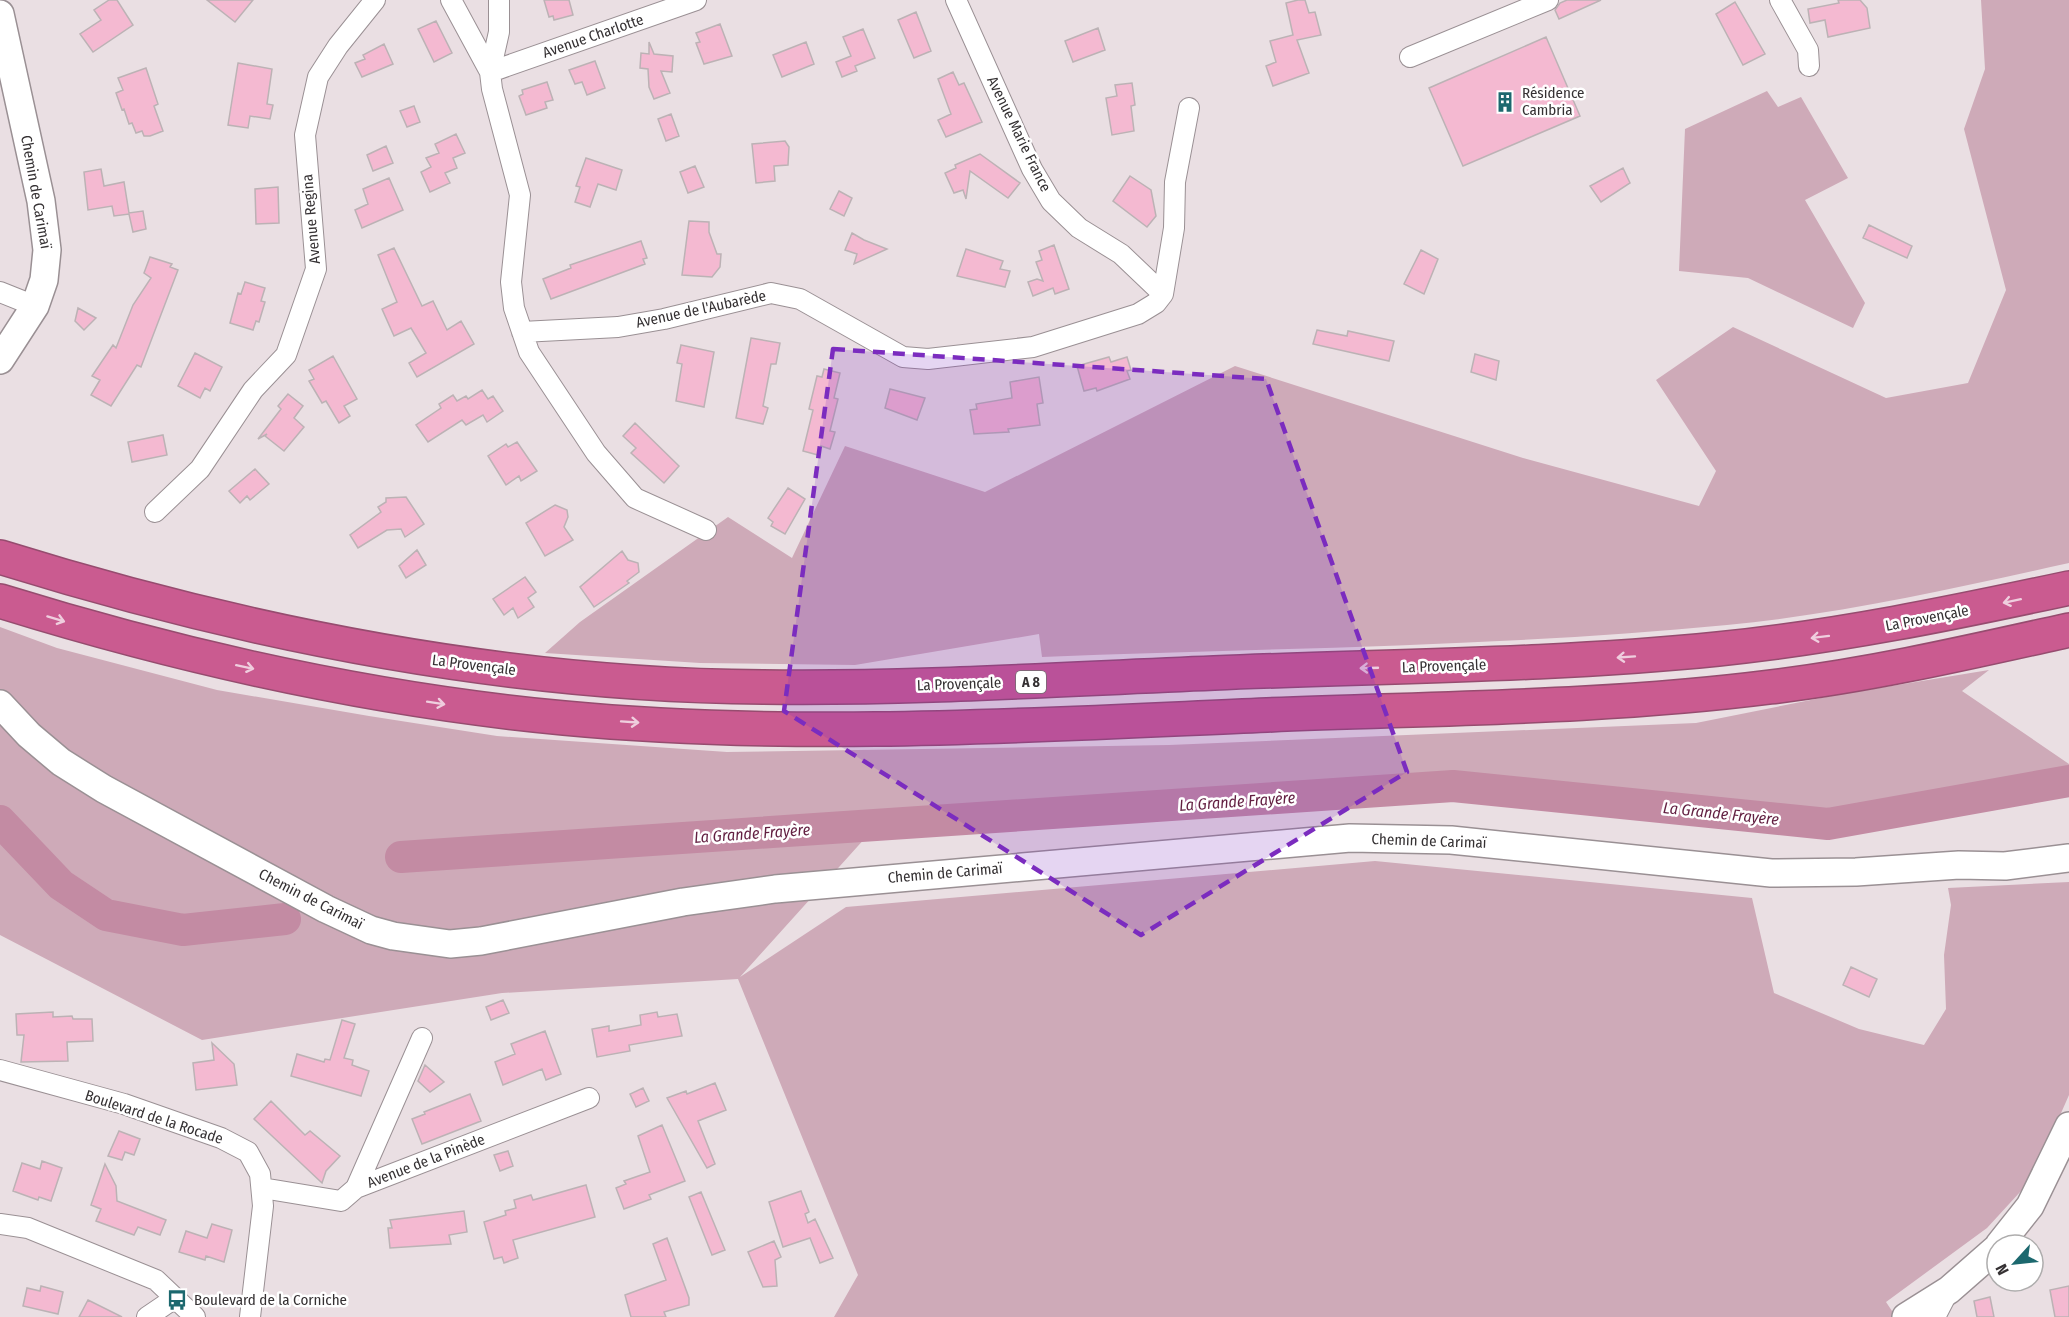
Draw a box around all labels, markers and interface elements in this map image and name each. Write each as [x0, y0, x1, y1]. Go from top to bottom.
street label: Avenue Charlotte [540, 10, 646, 62]
street label: Avenue Marie France [983, 73, 1055, 195]
place label: Résidence Cambria [1522, 84, 1584, 119]
building icon: Résidence Cambria [1493, 90, 1517, 114]
street label: Chemin de Carimaï [17, 134, 55, 251]
street label: Avenue Regina [298, 173, 324, 265]
street label: Avenue de l'Aubarède [634, 286, 768, 332]
one-way arrow [2003, 595, 2022, 607]
street label: La Provençale [1884, 601, 1970, 635]
one-way arrow [46, 614, 65, 625]
one-way arrow [1811, 631, 1831, 642]
street label: La Provençale [431, 651, 517, 679]
one-way arrow [1617, 652, 1637, 663]
street label: La Provençale [1402, 656, 1486, 676]
one-way arrow [235, 661, 254, 673]
one-way arrow [1359, 663, 1379, 674]
road number: A 8 [1016, 671, 1046, 693]
street label: La Provençale [917, 674, 1001, 694]
one-way arrow [426, 698, 446, 709]
one-way arrow [620, 717, 640, 728]
water label: La Grande Frayère [1178, 788, 1296, 815]
water label: La Grande Frayère [1662, 798, 1780, 829]
water label: La Grande Frayère [693, 820, 811, 847]
street label: Chemin de Carimaï [1371, 830, 1488, 852]
street label: Chemin de Carimaï [887, 859, 1004, 887]
street label: Chemin de Carimaï [256, 865, 367, 934]
street label: Boulevard de la Rocade [83, 1086, 225, 1148]
street label: Avenue de la Pinède [365, 1130, 487, 1192]
north arrow [1985, 1233, 2045, 1293]
text: N [1991, 1261, 2013, 1278]
bus stop icon: Boulevard de la Corniche [165, 1288, 189, 1312]
place label: Boulevard de la Corniche [194, 1291, 347, 1309]

